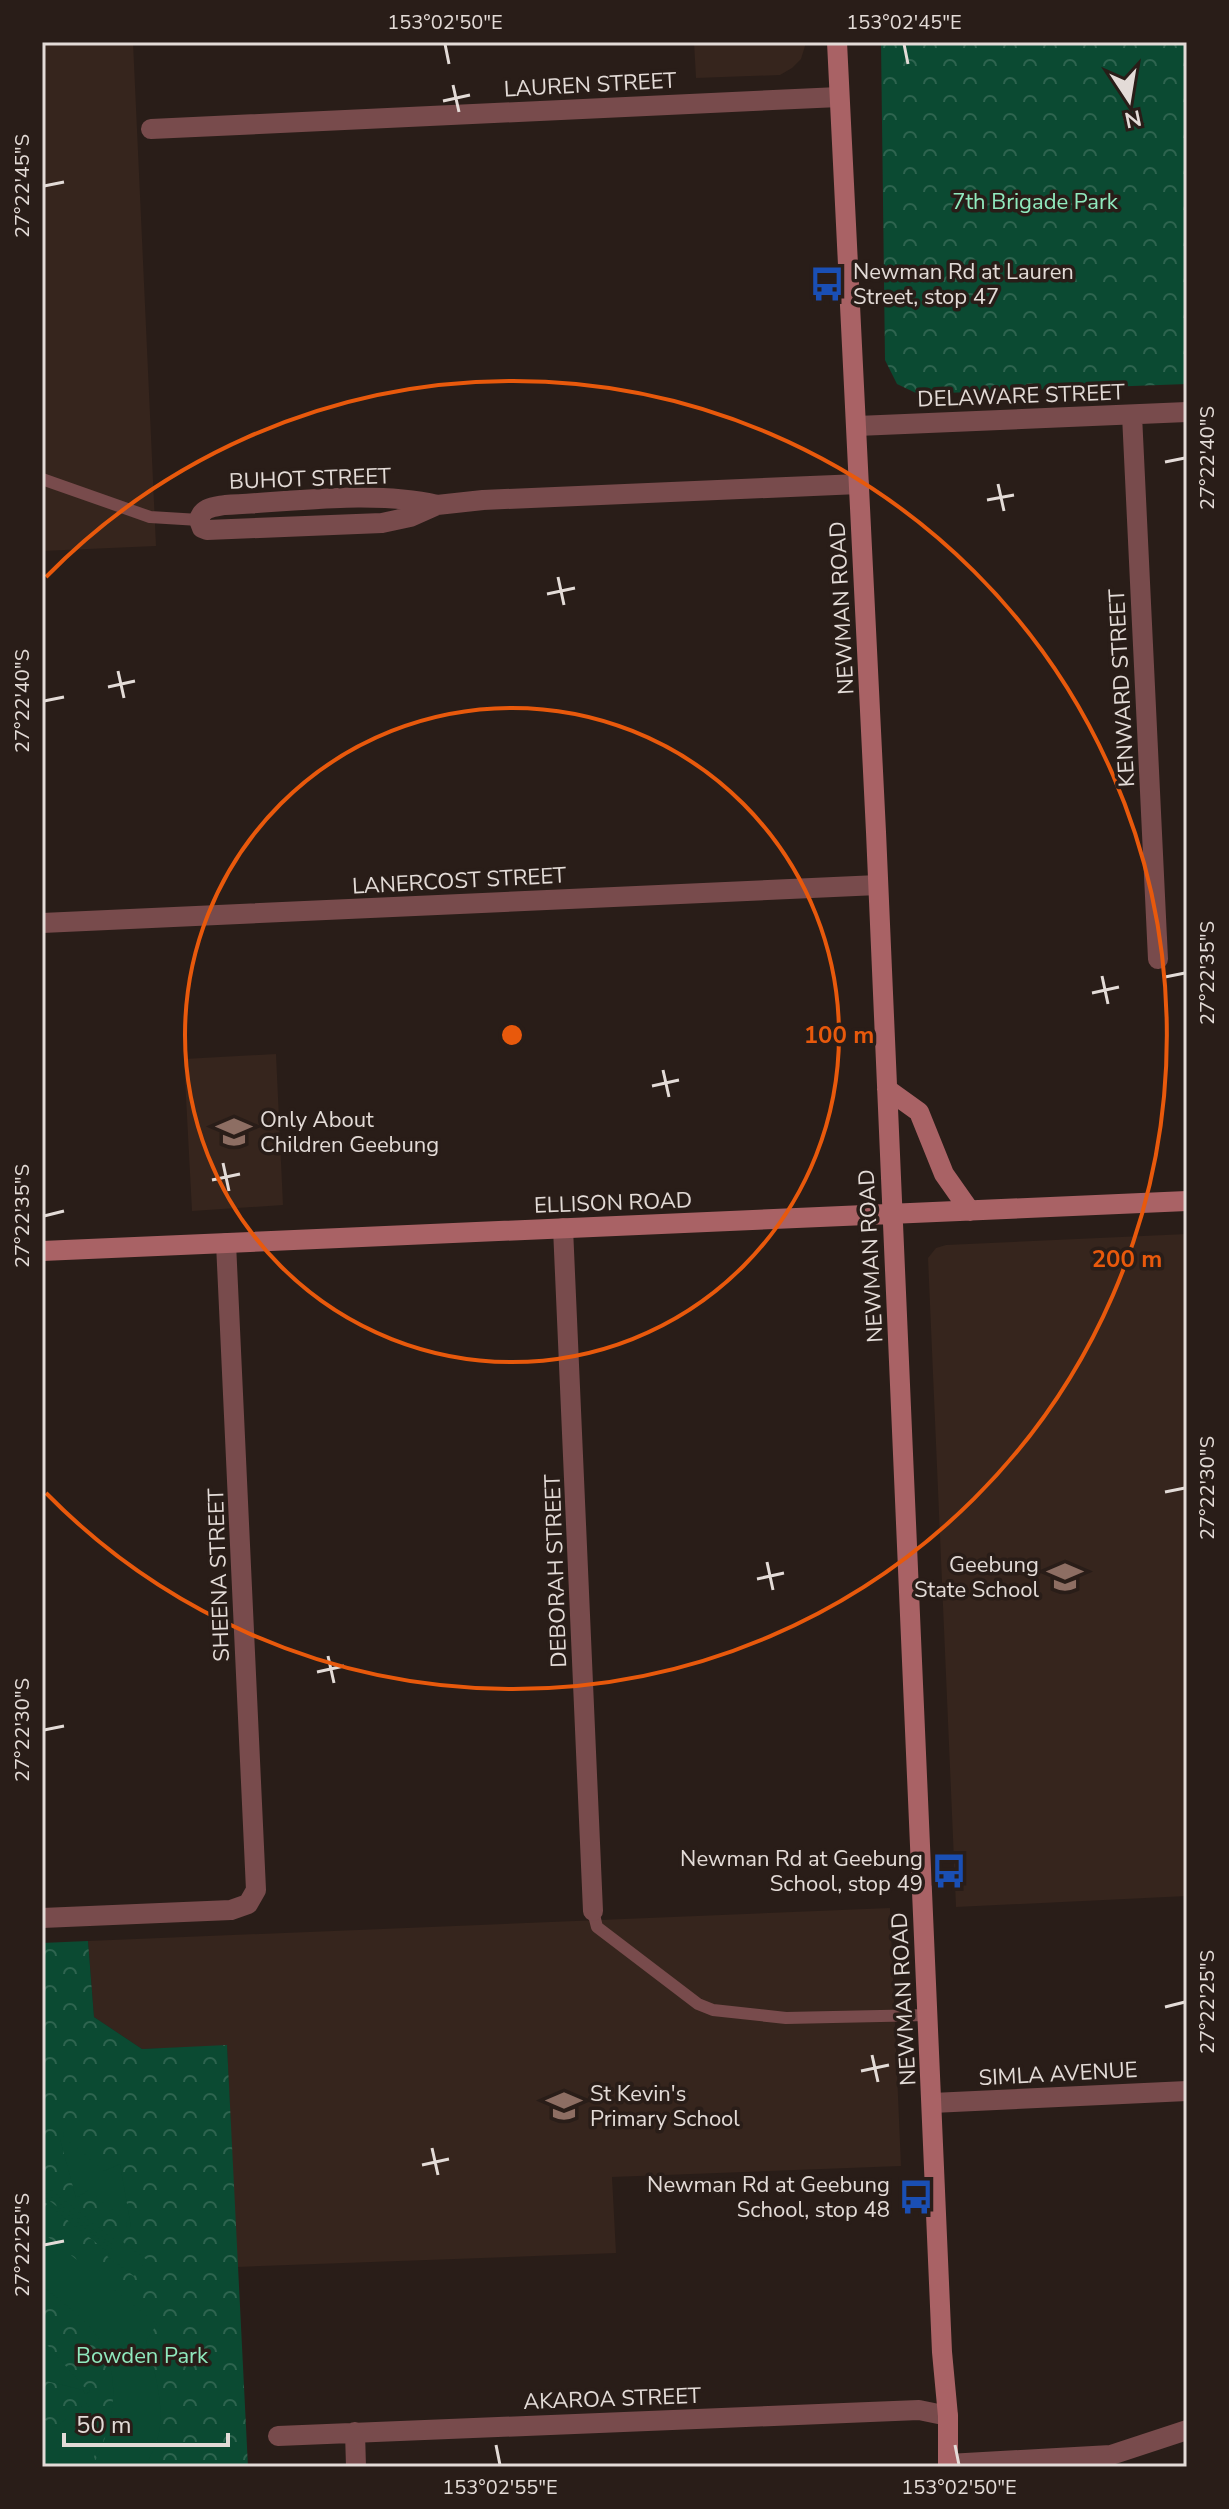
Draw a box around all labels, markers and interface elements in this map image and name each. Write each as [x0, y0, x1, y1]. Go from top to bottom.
text: 153°02'50"E [387, 9, 503, 36]
text: 153°02'45"E [846, 9, 962, 36]
north arrow [1089, 60, 1169, 140]
street label: LAUREN STREET [503, 65, 678, 104]
text: N [1122, 102, 1144, 135]
text: 27°22'45"S [9, 134, 36, 238]
park label: 7th Brigade Park [952, 187, 1119, 217]
place label: Newman Rd at Lauren Street, stop 47 [853, 257, 1074, 312]
bus stop icon: Newman Rd at Lauren Street, stop 47 [808, 265, 846, 303]
street label: DELAWARE STREET [917, 377, 1126, 415]
text: 27°22'40"S [1194, 406, 1221, 510]
street label: BUHOT STREET [228, 461, 392, 497]
street label: NEWMAN ROAD [822, 521, 862, 695]
street label: KENWARD STREET [1102, 587, 1142, 788]
text: 27°22'40"S [9, 649, 36, 753]
street label: LANERCOST STREET [351, 860, 568, 902]
text: 27°22'35"S [1194, 921, 1221, 1025]
text: 100 m [804, 1019, 874, 1051]
centre of rings [498, 1021, 526, 1049]
place label: Only About Children Geebung [260, 1105, 439, 1160]
school or university icon: Only About Children Geebung [215, 1113, 253, 1151]
text: 27°22'35"S [9, 1164, 36, 1268]
street label: NEWMAN ROAD [851, 1169, 891, 1343]
street label: ELLISON ROAD [533, 1185, 693, 1221]
text: 200 m [1092, 1243, 1162, 1275]
text: 27°22'30"S [1194, 1436, 1221, 1540]
street label: DEBORAH STREET [538, 1473, 574, 1668]
street label: SHEENA STREET [201, 1487, 237, 1662]
place label: Geebung State School [914, 1550, 1039, 1605]
school or university icon: Geebung State School [1046, 1558, 1084, 1596]
text: 27°22'30"S [9, 1678, 36, 1782]
place label: Newman Rd at Geebung School, stop 49 [680, 1844, 923, 1899]
bus stop icon: Newman Rd at Geebung School, stop 49 [930, 1852, 968, 1890]
street label: NEWMAN ROAD [884, 1912, 924, 2086]
text: 27°22'25"S [1194, 1950, 1221, 2054]
street label: SIMLA AVENUE [978, 2055, 1138, 2093]
place label: St Kevin's Primary School [590, 2079, 740, 2134]
school or university icon: St Kevin's Primary School [545, 2087, 583, 2125]
place label: Newman Rd at Geebung School, stop 48 [647, 2170, 890, 2225]
bus stop icon: Newman Rd at Geebung School, stop 48 [897, 2178, 935, 2216]
text: 27°22'25"S [9, 2193, 36, 2297]
park label: Bowden Park [76, 2341, 209, 2371]
street label: AKAROA STREET [523, 2381, 702, 2417]
scale bar [64, 2397, 228, 2447]
text: 50 m [76, 2409, 132, 2441]
text: 153°02'55"E [442, 2474, 558, 2501]
text: 153°02'50"E [901, 2474, 1017, 2501]

